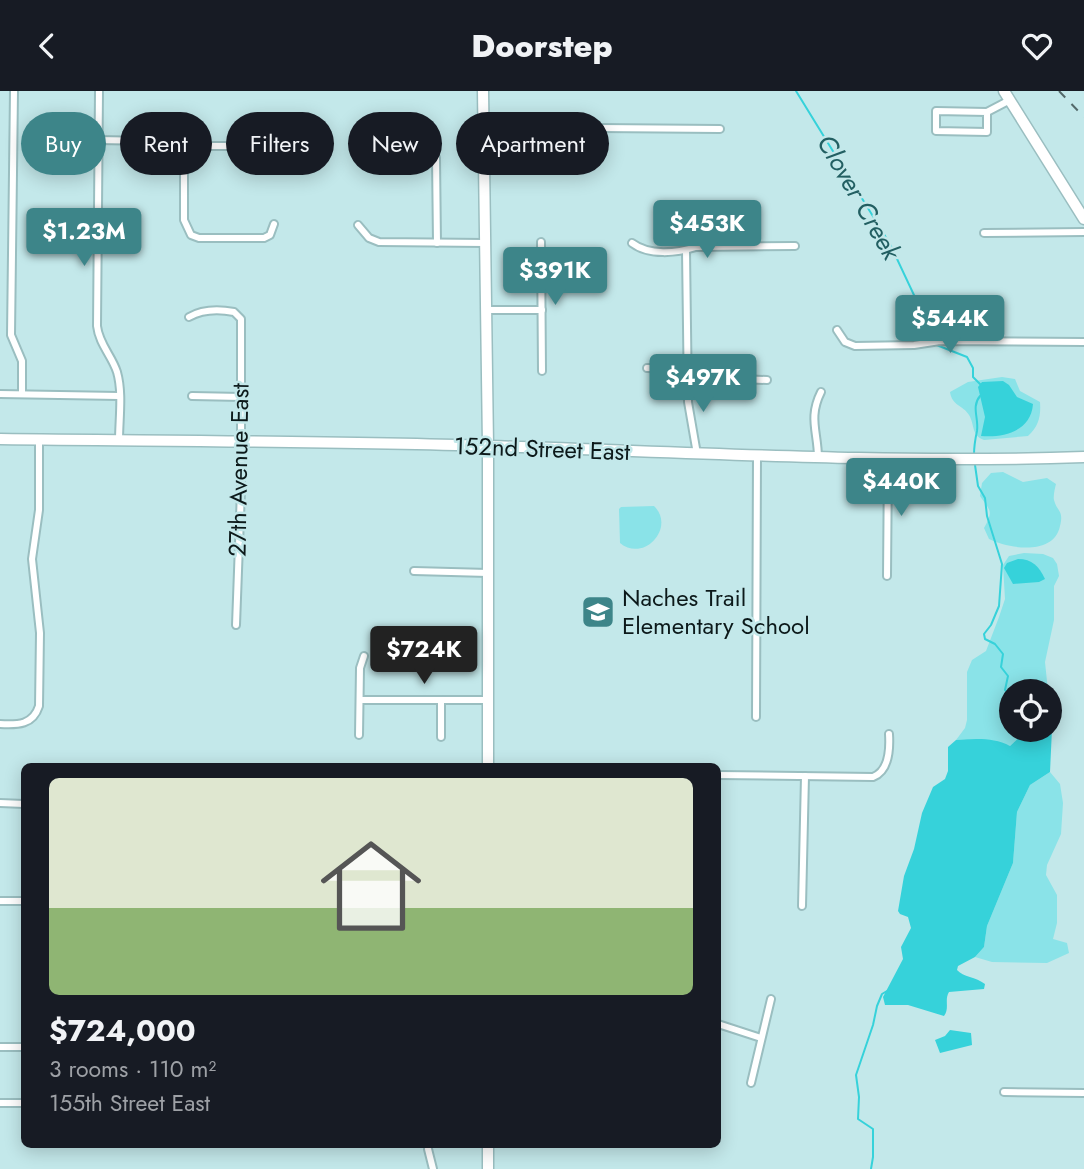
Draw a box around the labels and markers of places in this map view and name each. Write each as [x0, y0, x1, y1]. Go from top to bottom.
pin: $453K [658, 201, 756, 260]
pin: $1.23M [27, 209, 141, 268]
pin: $391K [506, 247, 604, 307]
pin: $544K [901, 295, 999, 355]
pin: $497K [654, 355, 752, 414]
pin: $440K [852, 459, 950, 518]
place label: Naches Trail Elementary School [622, 580, 810, 643]
school or university icon: Naches Trail Elementary School [579, 593, 617, 631]
pin: $724K [375, 627, 473, 686]

